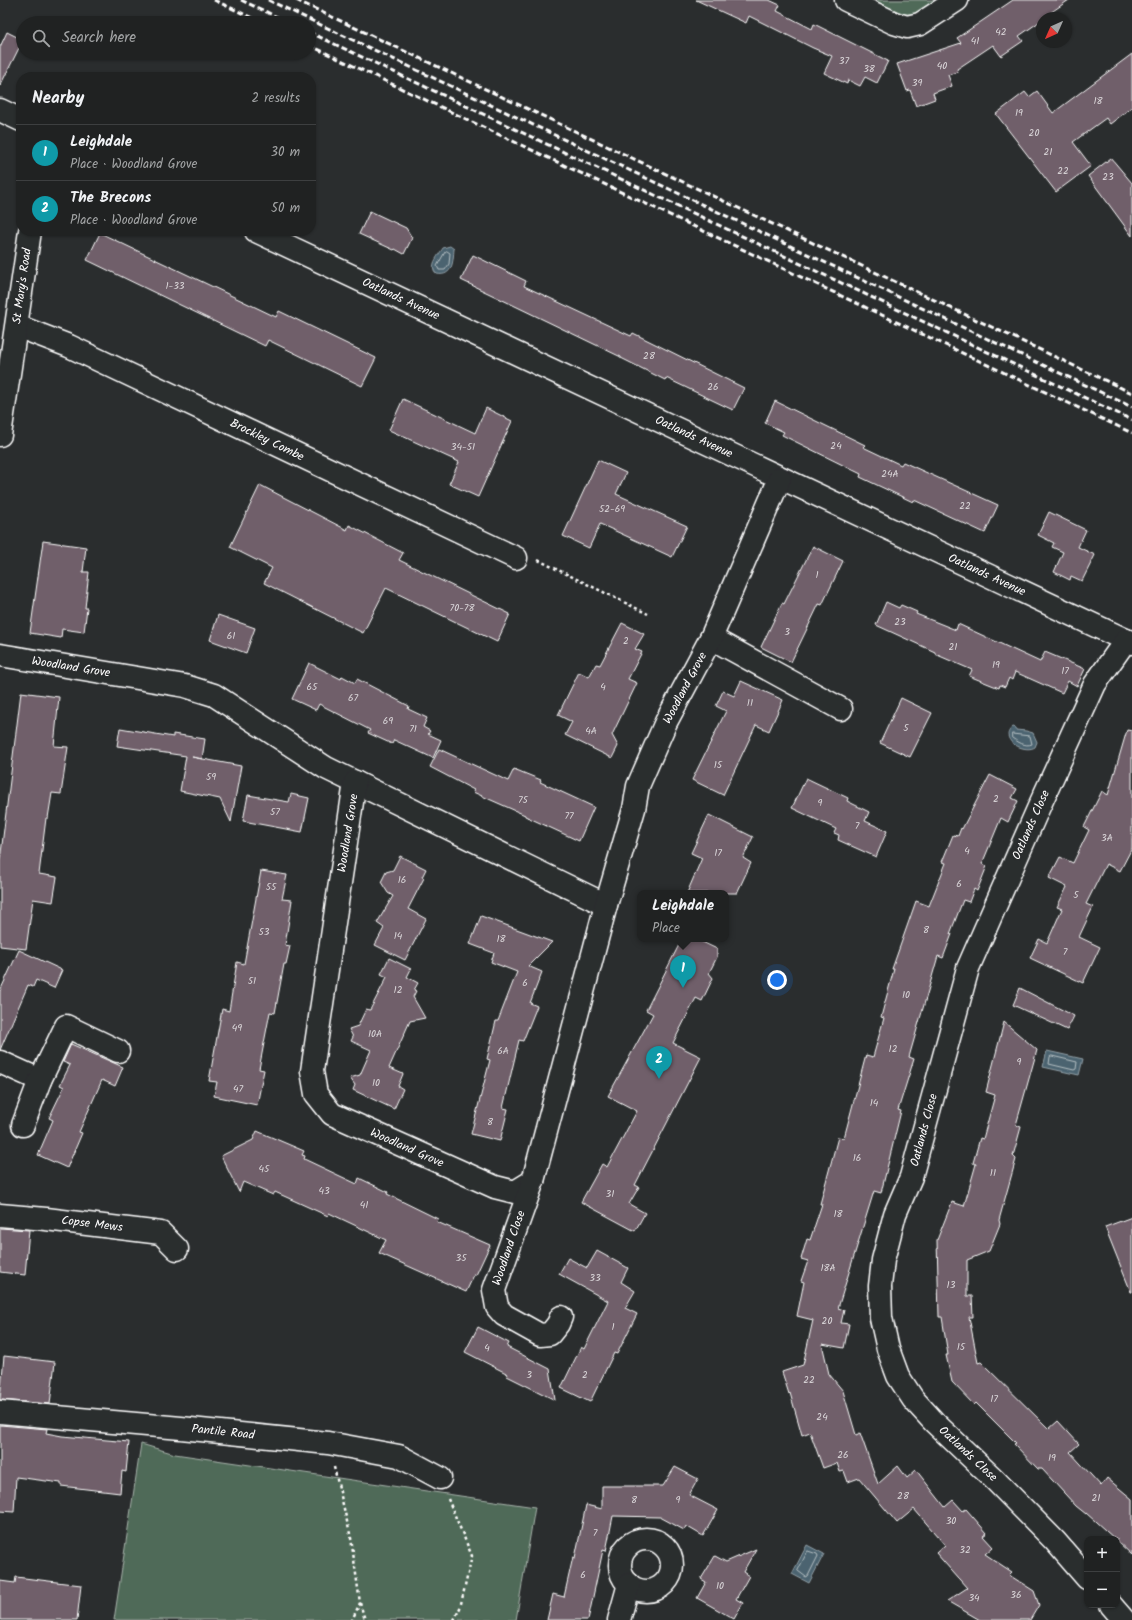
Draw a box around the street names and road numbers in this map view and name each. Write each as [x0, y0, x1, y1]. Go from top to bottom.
street label: St Mary's Road [7, 246, 37, 325]
street label: Oatlands Avenue [359, 273, 444, 326]
street label: Oatlands Avenue [652, 411, 737, 464]
street label: Brockley Combe [227, 414, 308, 466]
street label: Oatlands Avenue [945, 549, 1030, 602]
street label: Woodland Grove [658, 648, 712, 727]
street label: Woodland Grove [30, 651, 112, 683]
street label: Oatlands Close [1007, 787, 1055, 863]
street label: Woodland Grove [332, 792, 364, 874]
street label: Oatlands Close [905, 1091, 943, 1168]
street label: Woodland Grove [367, 1123, 448, 1173]
street label: Woodland Close [487, 1207, 531, 1288]
street label: Copse Mews [60, 1211, 124, 1237]
street label: Pantile Road [191, 1419, 256, 1445]
street label: Oatlands Close [934, 1422, 1002, 1487]

